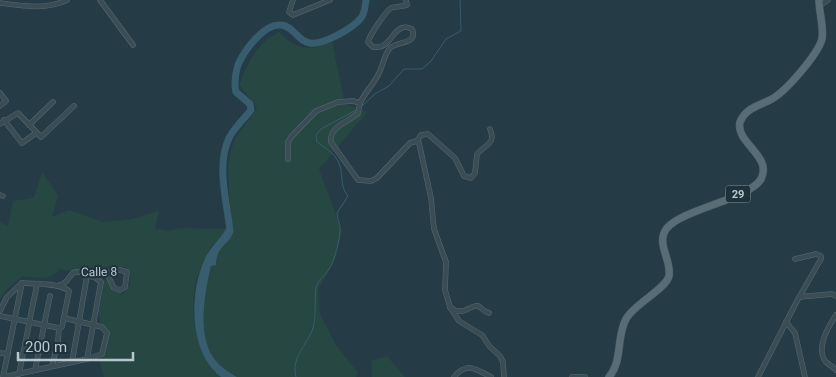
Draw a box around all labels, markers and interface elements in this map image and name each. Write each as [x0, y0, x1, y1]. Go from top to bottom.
road number: 29 [726, 185, 750, 202]
street label: Calle 8 [81, 265, 118, 279]
scale bar [18, 330, 132, 362]
text: 200 m [25, 338, 67, 356]

